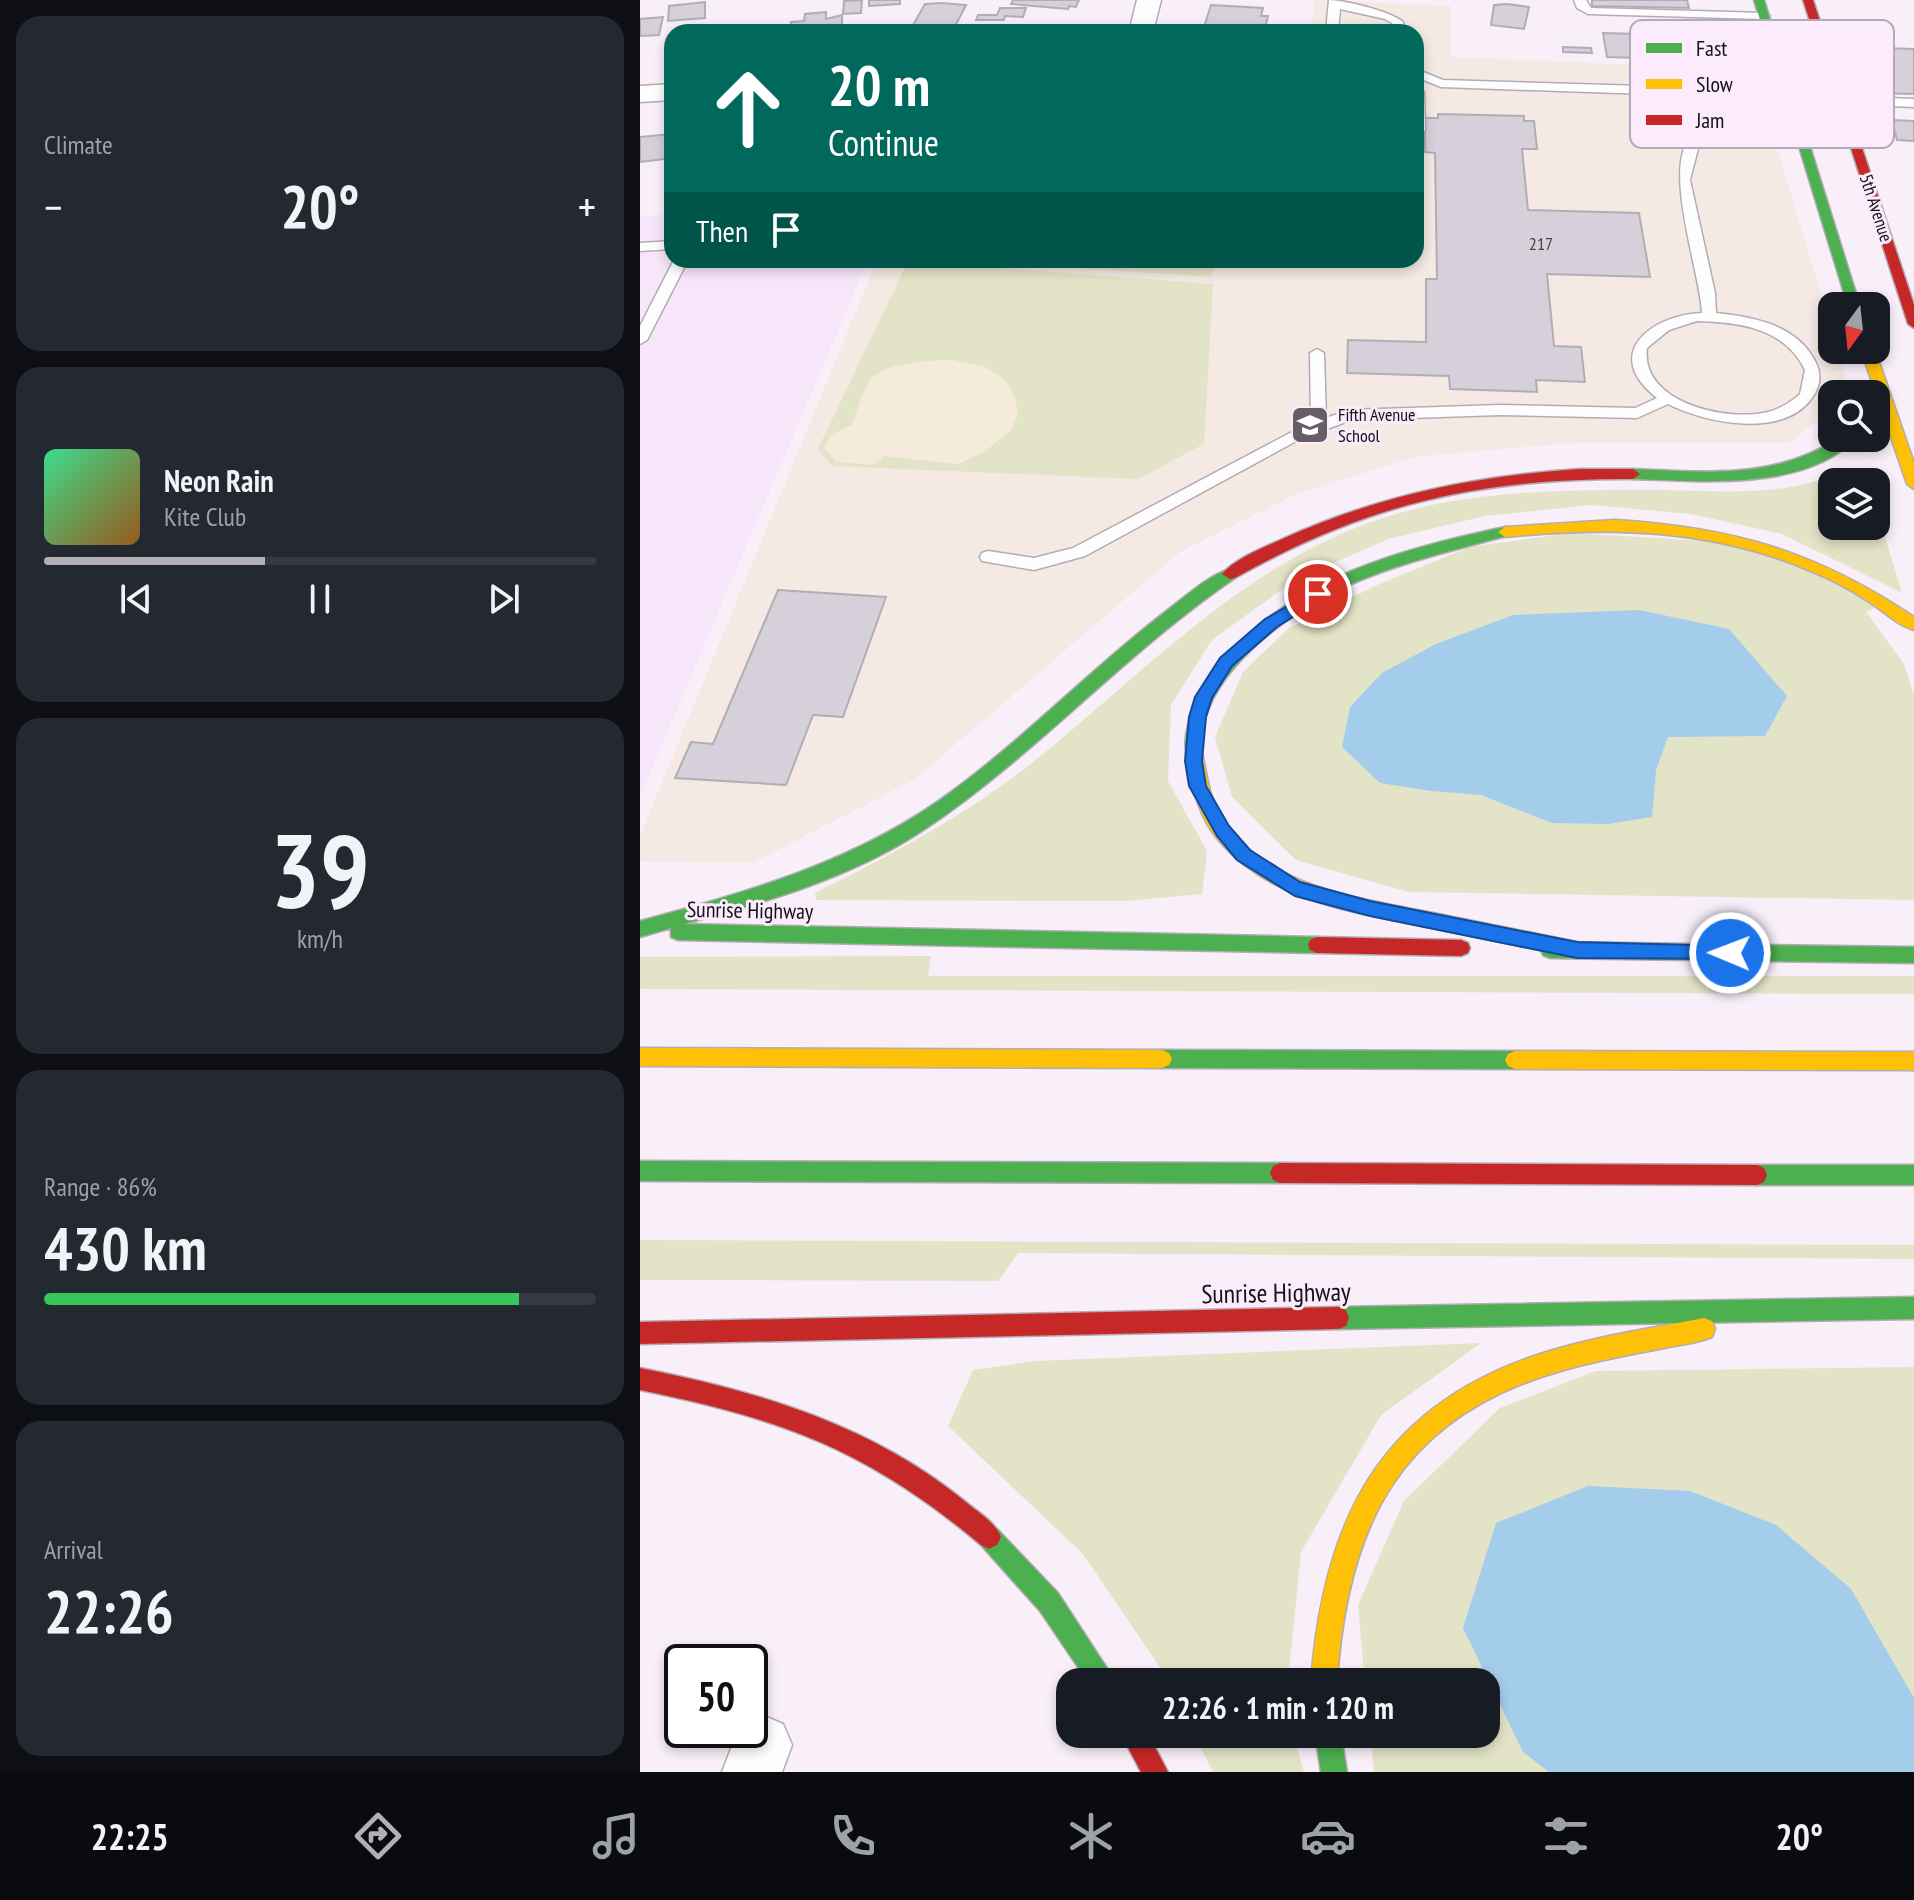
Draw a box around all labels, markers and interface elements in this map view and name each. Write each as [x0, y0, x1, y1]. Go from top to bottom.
legend [1630, 20, 1894, 148]
text: Fast [1696, 34, 1727, 62]
text: 20 m [828, 49, 930, 121]
icon: ahead [696, 56, 800, 160]
text: Slow [1696, 70, 1733, 98]
text: Jam [1695, 106, 1724, 134]
text: Continue [828, 119, 939, 166]
text: Climate [44, 128, 113, 161]
text: 20° [280, 167, 360, 245]
street label: 5th Avenue [1855, 171, 1898, 245]
text: − [44, 178, 62, 235]
text: + [578, 178, 596, 235]
icon: arrive [764, 208, 808, 252]
text: Then [696, 211, 748, 250]
house number: 217 [1529, 232, 1553, 255]
north arrow [1818, 292, 1890, 364]
map controls [1818, 292, 1890, 540]
button: search [1818, 380, 1890, 452]
place label: Fifth Avenue School [1338, 403, 1415, 447]
school or university icon: Fifth Avenue School [1289, 404, 1331, 446]
text: Neon Rain [164, 461, 274, 500]
button: layers [1818, 468, 1890, 540]
text: Kite Club [164, 500, 246, 533]
pin [1284, 560, 1352, 628]
icon: arrive [1296, 572, 1340, 616]
icon: previous [114, 577, 158, 621]
icon: pause [298, 577, 342, 621]
icon: next [482, 577, 526, 621]
text: 39 [270, 802, 370, 937]
street label: Sunrise Highway [687, 895, 814, 925]
position arrow [1688, 911, 1772, 995]
text: km/h [297, 922, 343, 955]
text: Range · 86% [44, 1170, 157, 1203]
text: 430 km [44, 1209, 207, 1287]
street label: Sunrise Highway [1201, 1275, 1351, 1310]
text: Arrival [44, 1533, 103, 1566]
text: 22:26 [44, 1572, 174, 1650]
speed limit sign: 50 [664, 1644, 768, 1748]
text: 22:26 · 1 min · 120 m [1162, 1688, 1394, 1727]
icon: directions [350, 1808, 406, 1864]
icon: music [588, 1808, 644, 1864]
icon: phone [825, 1808, 881, 1864]
icon: climate [1063, 1808, 1119, 1864]
icon: car [1300, 1808, 1356, 1864]
icon: filters [1538, 1808, 1594, 1864]
text: 22:25 [91, 1813, 169, 1860]
text: 20° [1776, 1813, 1823, 1860]

